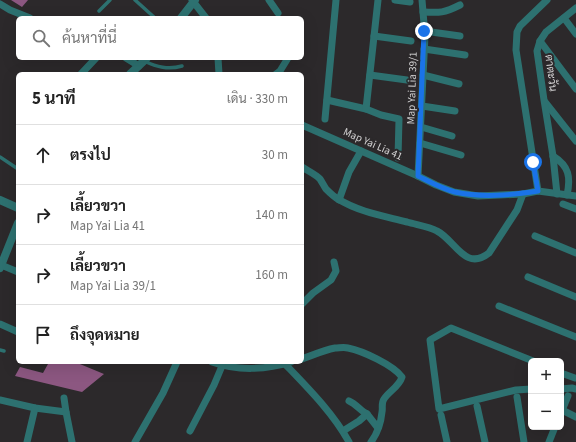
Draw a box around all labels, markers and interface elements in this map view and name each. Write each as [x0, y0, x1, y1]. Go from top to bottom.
search box [16, 16, 304, 60]
route end [415, 22, 433, 40]
icon: search [30, 27, 52, 49]
text: ค้นหาที่นี่ [62, 28, 117, 49]
street label: Map Yai Lia 39/1 [403, 51, 421, 125]
street label: ตาตะวัน [541, 54, 561, 92]
text: 5 นาที [32, 87, 76, 111]
text: เดิน · 330 m [227, 90, 288, 108]
street label: Map Yai Lia 41 [341, 124, 405, 164]
icon: ahead [32, 144, 54, 166]
text: ตรงไป [70, 145, 111, 166]
text: 30 m [262, 146, 288, 164]
route start [524, 153, 542, 171]
text: เลี้ยวขวา [70, 196, 126, 217]
icon: right [32, 204, 54, 226]
text: 140 m [255, 206, 288, 224]
text: Map Yai Lia 41 [70, 217, 145, 235]
text: เลี้ยวขวา [70, 256, 126, 277]
icon: right [32, 264, 54, 286]
text: 160 m [255, 266, 288, 284]
text: Map Yai Lia 39/1 [70, 277, 156, 295]
icon: arrive [32, 324, 54, 346]
text: ถึงจุดหมาย [70, 325, 140, 346]
map controls [528, 358, 564, 430]
button: + [528, 358, 564, 394]
button: − [528, 394, 564, 430]

